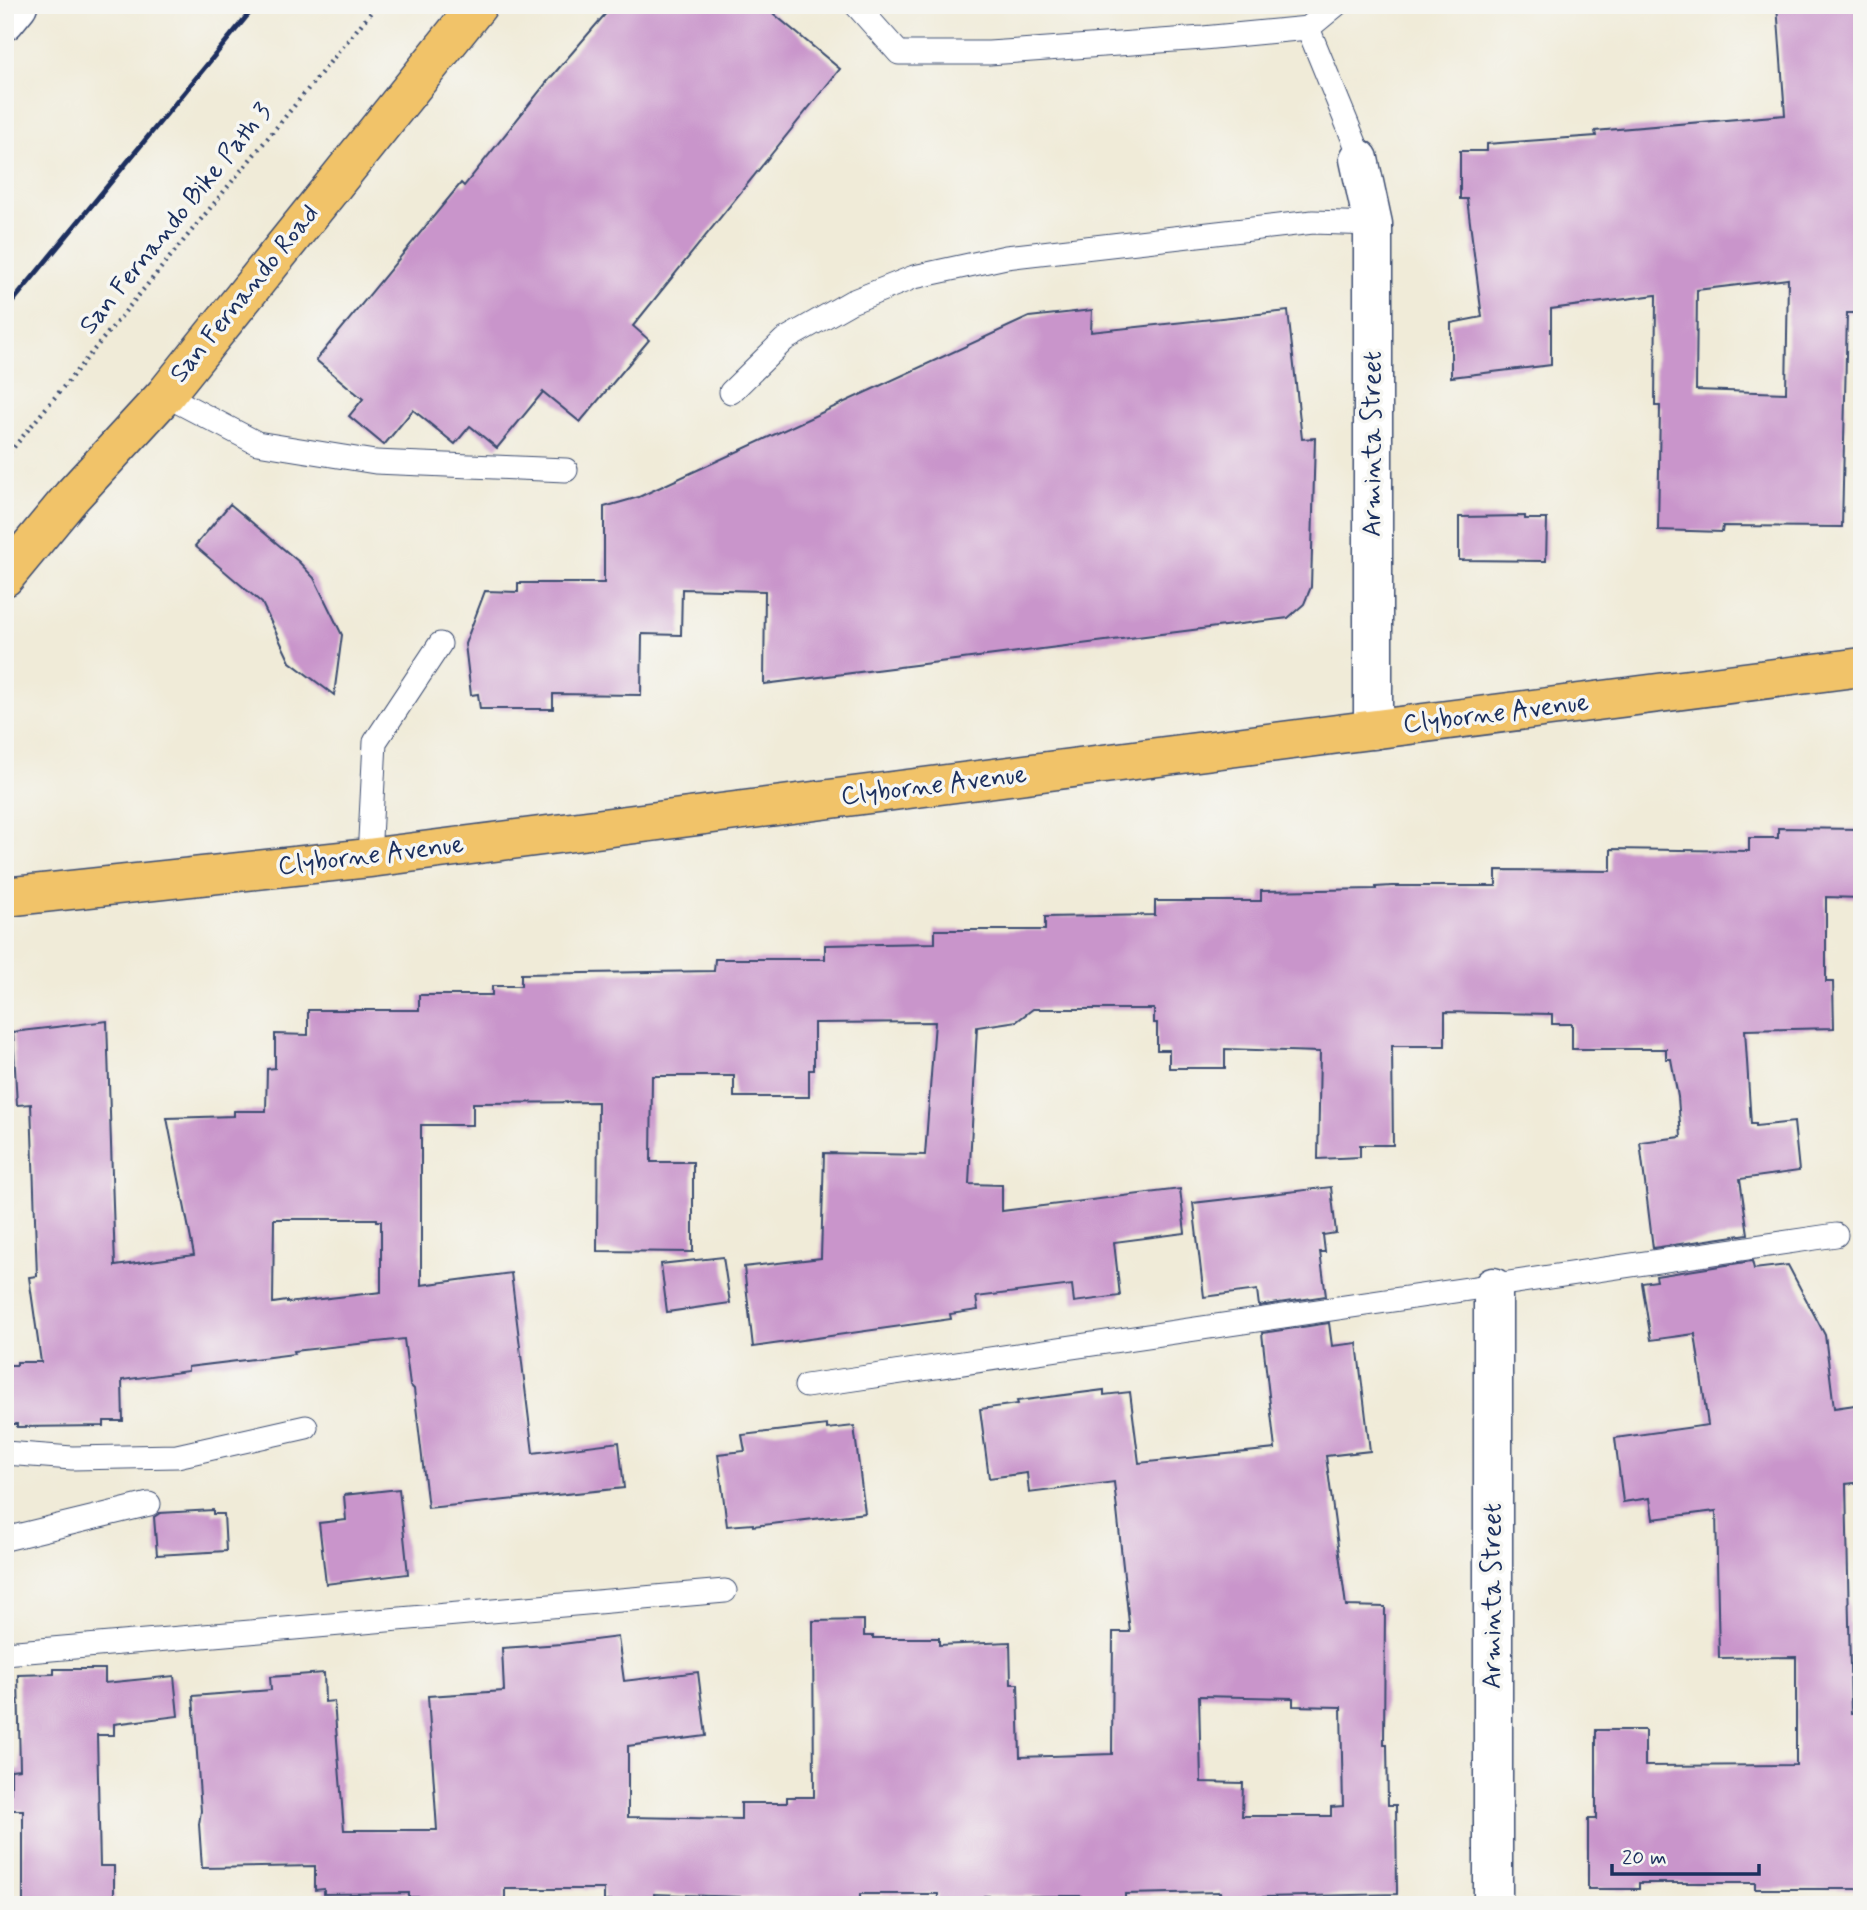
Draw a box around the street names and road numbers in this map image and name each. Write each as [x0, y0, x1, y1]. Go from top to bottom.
street label: San Fernando Bike Path 3 [72, 96, 280, 342]
street label: San Fernando Road [163, 198, 327, 390]
street label: Arminta Street [1356, 351, 1390, 537]
street label: Clyborne Avenue [1401, 686, 1591, 742]
street label: Clyborne Avenue [839, 758, 1029, 814]
street label: Clyborne Avenue [276, 828, 466, 884]
street label: Arminta Street [1476, 1503, 1510, 1689]

